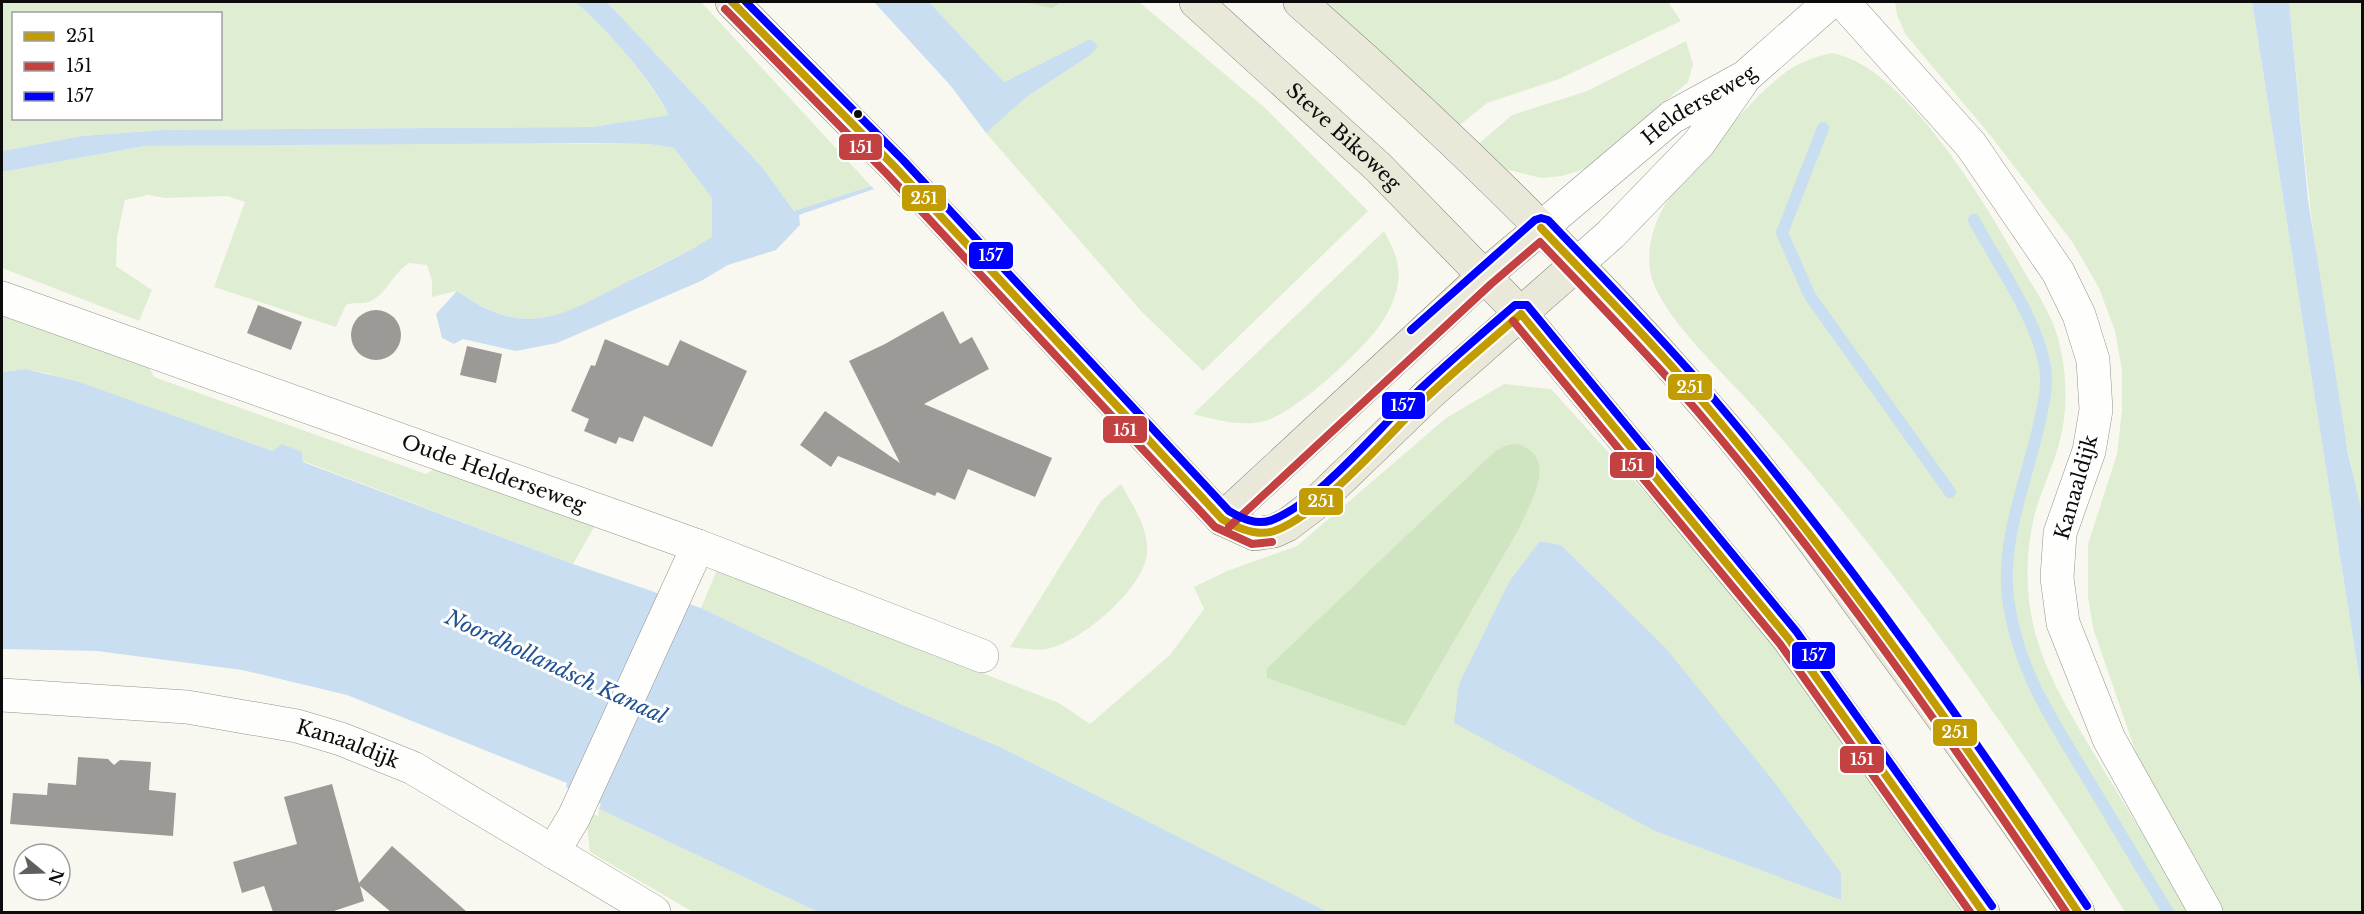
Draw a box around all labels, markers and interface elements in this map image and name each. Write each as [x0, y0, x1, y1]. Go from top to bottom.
legend [12, 12, 222, 120]
text: 251 [66, 25, 95, 47]
text: 151 [66, 55, 92, 77]
street label: Helderseweg [1637, 60, 1762, 150]
street label: Steve Bikoweg [1282, 78, 1407, 196]
text: 157 [66, 85, 94, 107]
unlabelled marker [852, 108, 864, 120]
line badge: 151 [838, 133, 883, 161]
text: 151 [849, 137, 873, 157]
line badge: 251 [901, 184, 947, 212]
text: 251 [911, 188, 937, 208]
line badge: 157 [968, 241, 1014, 270]
text: 157 [979, 245, 1004, 265]
line badge: 251 [1667, 373, 1713, 401]
text: 251 [1677, 377, 1703, 397]
line badge: 157 [1381, 391, 1426, 420]
text: 157 [1391, 395, 1416, 415]
line badge: 151 [1102, 415, 1148, 444]
text: 151 [1113, 420, 1137, 440]
street label: Oude Helderseweg [398, 429, 590, 517]
street label: Kanaaldijk [2050, 431, 2103, 542]
line badge: 151 [1609, 451, 1655, 479]
text: 151 [1620, 455, 1644, 475]
line badge: 251 [1298, 487, 1344, 516]
text: 251 [1308, 491, 1334, 511]
water label: Noordhollandsch Kanaal [440, 604, 671, 730]
line badge: 157 [1791, 641, 1836, 670]
text: 157 [1802, 645, 1827, 665]
street label: Kanaaldijk [294, 715, 404, 774]
line badge: 251 [1932, 718, 1978, 747]
text: 251 [1942, 722, 1968, 742]
line badge: 151 [1839, 745, 1885, 774]
text: 151 [1850, 749, 1874, 769]
north arrow [12, 842, 72, 902]
text: N [44, 867, 68, 887]

